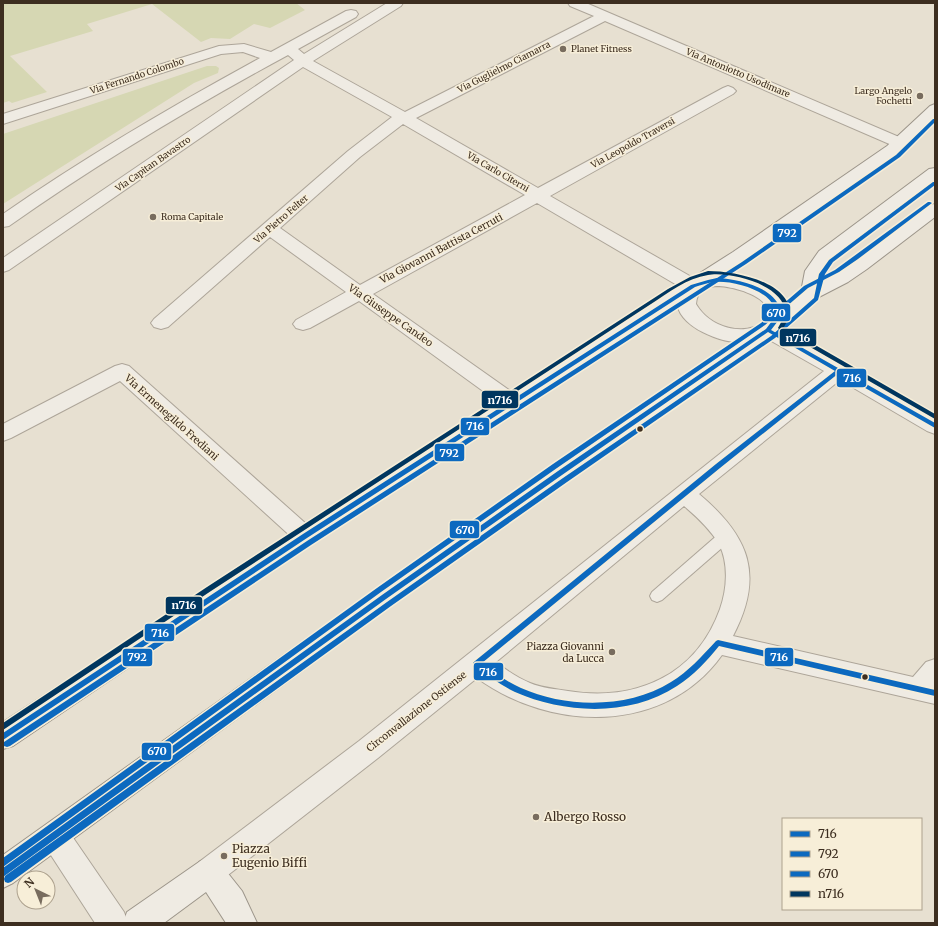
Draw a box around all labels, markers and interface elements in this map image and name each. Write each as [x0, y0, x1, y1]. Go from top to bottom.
street label: Via Guglielmo Ciamarra [455, 38, 552, 95]
place label: Planet Fitness [571, 43, 633, 54]
marker: Planet Fitness [558, 44, 568, 54]
street label: Via Antoniotto Usodimare [684, 45, 792, 100]
street label: Via Fernando Colombo [88, 55, 185, 96]
place label: Largo Angelo Fochetti [854, 85, 912, 106]
marker: Largo Angelo Fochetti [915, 91, 925, 101]
street label: Via Leopoldo Traversi [588, 115, 677, 171]
street label: Via Capitan Bavastro [112, 134, 192, 194]
street label: Via Carlo Citerni [464, 149, 531, 194]
street label: Via Pietro Felter [250, 192, 310, 246]
street label: Via Giovanni Battista Cerruti [377, 210, 505, 287]
place label: Roma Capitale [161, 211, 224, 222]
marker: Roma Capitale [148, 212, 158, 222]
line badge: 792 [772, 223, 802, 243]
text: 792 [777, 226, 797, 240]
street label: Via Giuseppe Candeo [345, 281, 436, 350]
line badge: 670 [761, 303, 791, 322]
text: 670 [766, 306, 786, 320]
line badge: n716 [779, 328, 817, 347]
text: n716 [786, 331, 811, 345]
line badge: 716 [836, 368, 867, 388]
street label: Via Ermenegildo Frediani [121, 371, 221, 463]
text: 716 [843, 371, 861, 385]
line badge: n716 [481, 390, 519, 409]
text: n716 [488, 393, 513, 407]
line badge: 716 [460, 417, 490, 436]
text: 716 [466, 419, 484, 433]
unlabelled marker [635, 424, 645, 434]
line badge: 792 [434, 443, 465, 462]
text: 792 [439, 446, 459, 460]
line badge: 670 [449, 520, 480, 539]
text: 670 [455, 523, 475, 537]
line badge: n716 [165, 596, 203, 615]
text: n716 [172, 598, 197, 612]
line badge: 716 [144, 623, 175, 642]
text: 716 [151, 626, 169, 640]
place label: Piazza Giovanni da Lucca [527, 640, 605, 665]
marker: Piazza Giovanni da Lucca [607, 647, 617, 657]
line badge: 716 [764, 647, 794, 667]
line badge: 792 [122, 648, 153, 667]
text: 792 [127, 650, 147, 664]
text: 716 [770, 650, 788, 664]
line badge: 716 [473, 662, 504, 681]
text: 716 [479, 665, 497, 679]
street label: Circonvallazione Ostiense [364, 668, 469, 755]
unlabelled marker [860, 672, 870, 682]
line badge: 670 [141, 742, 172, 761]
text: 670 [147, 744, 167, 758]
place label: Albergo Rosso [543, 809, 626, 824]
marker: Albergo Rosso [531, 812, 541, 822]
legend [782, 818, 922, 910]
text: 716 [818, 826, 837, 841]
place label: Piazza Eugenio Biffi [232, 841, 307, 870]
text: 792 [818, 846, 839, 861]
marker: Piazza Eugenio Biffi [219, 851, 229, 861]
text: 670 [818, 866, 839, 881]
north arrow [16, 870, 56, 910]
text: N [21, 874, 37, 891]
text: n716 [818, 886, 844, 901]

